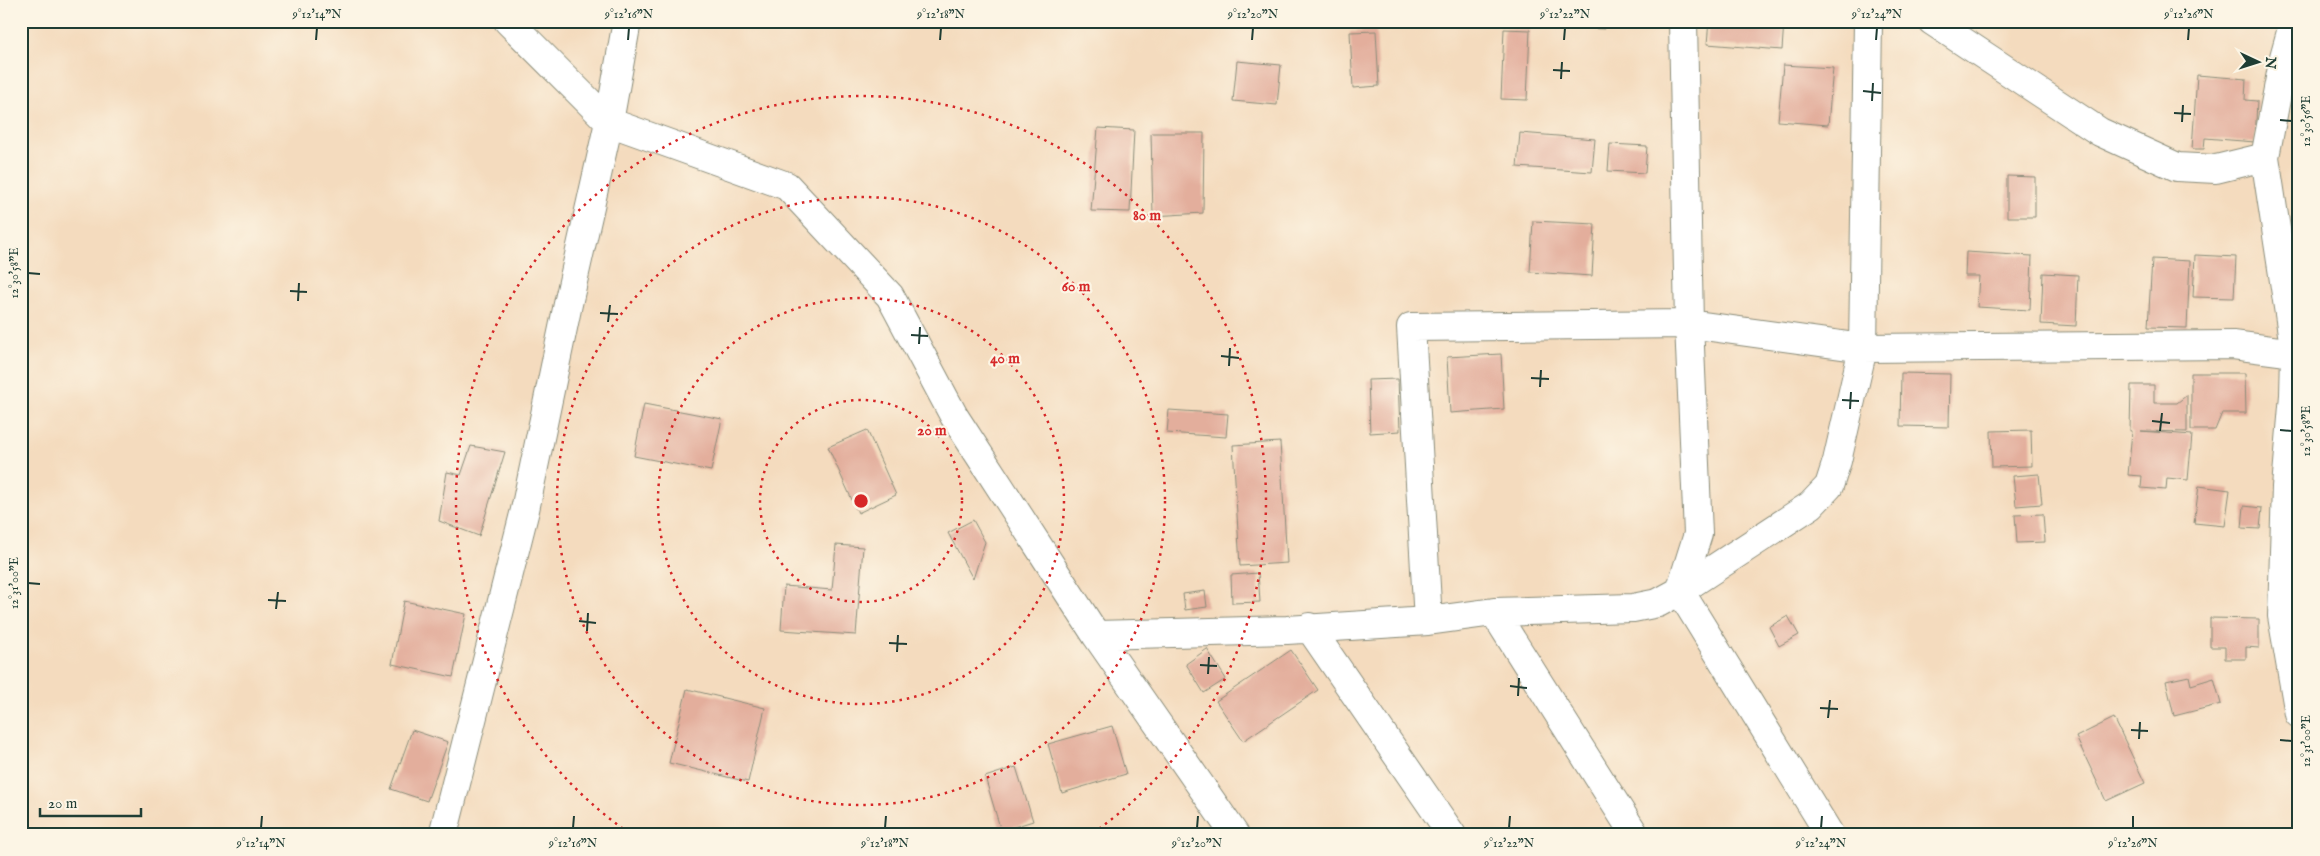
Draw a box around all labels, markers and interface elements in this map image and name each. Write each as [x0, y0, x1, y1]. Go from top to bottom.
text: 9°12'14"N [291, 7, 342, 22]
text: 9°12'16"N [604, 7, 654, 22]
text: 9°12'18"N [916, 7, 966, 22]
text: 9°12'20"N [1227, 7, 1279, 22]
text: 9°12'22"N [1539, 7, 1591, 22]
text: 9°12'24"N [1851, 7, 1903, 22]
text: 9°12'26"N [2163, 7, 2214, 22]
north arrow [2232, 38, 2282, 88]
text: N [2261, 55, 2279, 70]
text: 12°30'56"E [2299, 95, 2314, 147]
text: 80 m [1133, 206, 1161, 225]
text: 12°30'58"E [7, 248, 22, 298]
text: 60 m [1062, 277, 1091, 296]
text: 40 m [990, 349, 1020, 368]
text: 12°30'58"E [2299, 406, 2314, 456]
text: 20 m [917, 421, 947, 440]
centre of rings [852, 492, 870, 510]
text: 12°31'00"E [7, 557, 22, 609]
text: 12°31'00"E [2299, 715, 2314, 767]
scale bar [40, 786, 141, 818]
text: 20 m [48, 794, 78, 813]
text: 9°12'14"N [235, 836, 286, 851]
text: 9°12'16"N [548, 836, 598, 851]
text: 9°12'18"N [860, 836, 910, 851]
text: 9°12'20"N [1171, 836, 1223, 851]
text: 9°12'22"N [1483, 836, 1535, 851]
text: 9°12'24"N [1795, 836, 1847, 851]
text: 9°12'26"N [2107, 836, 2158, 851]

